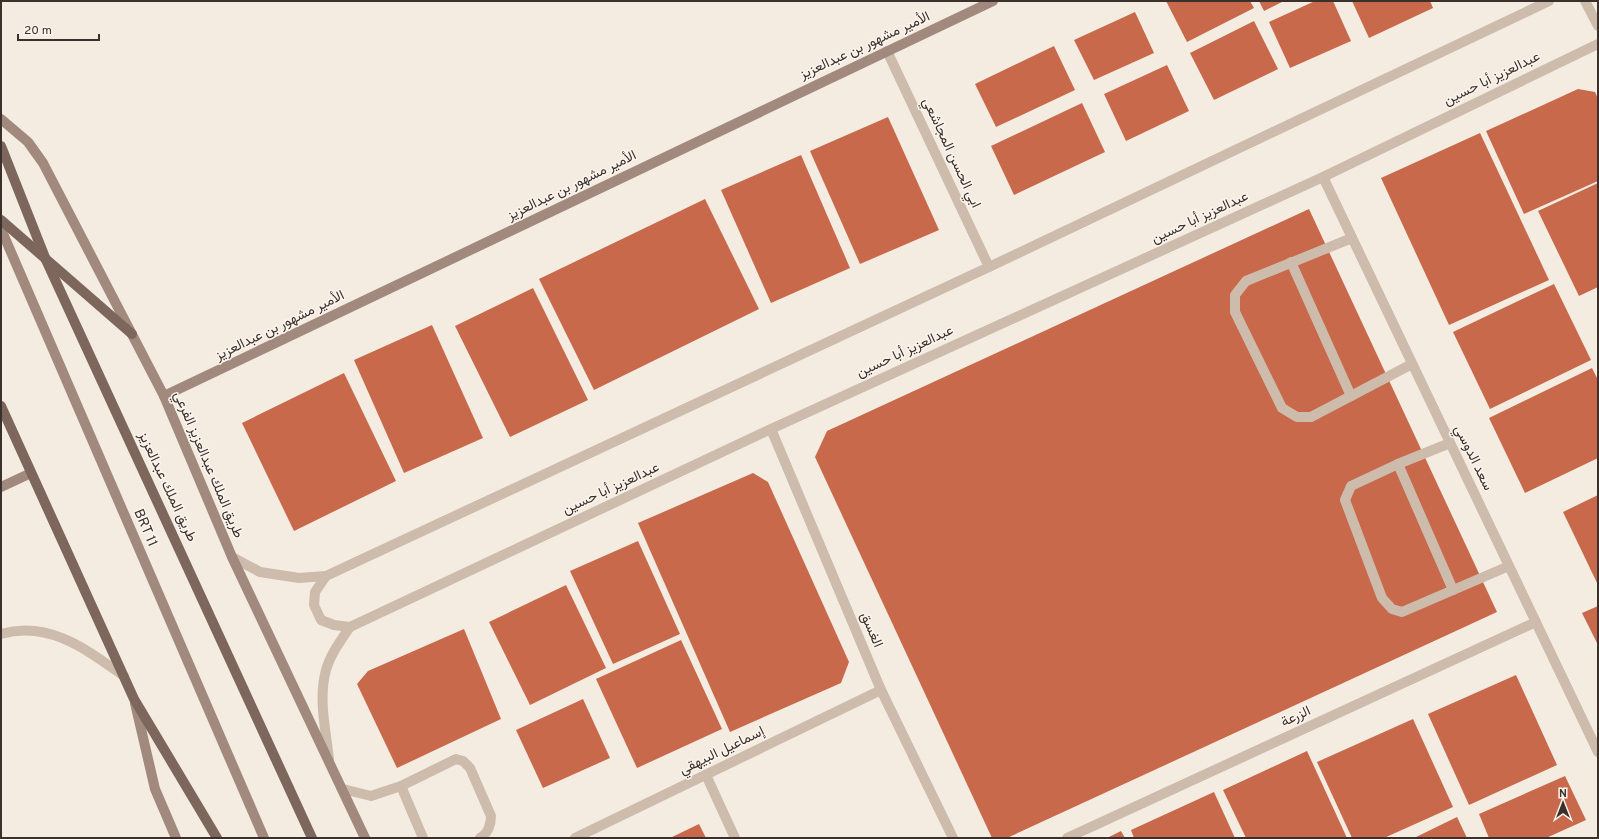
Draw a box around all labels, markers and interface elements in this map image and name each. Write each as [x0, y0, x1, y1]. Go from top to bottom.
street label: الأمير مشهور بن عبدالعزيز [796, 7, 933, 84]
scale bar [18, 16, 99, 42]
text: 20 m [24, 23, 52, 39]
street label: عبدالعزيز أبا حسين [1441, 48, 1543, 110]
street label: ابي الحسن المجاشعي [916, 95, 984, 212]
street label: الأمير مشهور بن عبدالعزيز [503, 146, 639, 225]
street label: عبدالعزيز أبا حسين [1149, 188, 1251, 248]
street label: الأمير مشهور بن عبدالعزيز [211, 286, 347, 365]
street label: عبدالعزيز أبا حسين [854, 322, 956, 382]
street label: طريق الملك عبدالعزيز الفرعي [168, 389, 247, 542]
street label: سعد الدوسي [1448, 422, 1496, 494]
street label: طريق الملك عبدالعزيز [134, 428, 200, 545]
street label: عبدالعزيز أبا حسين [560, 459, 662, 519]
street label: BRT 11 [129, 506, 161, 550]
street label: الغسق [856, 610, 886, 650]
street label: الزرعة [1278, 703, 1314, 731]
street label: إسماعيل البيهقي [677, 723, 768, 781]
north arrow [1543, 783, 1583, 823]
text: N [1559, 787, 1567, 801]

